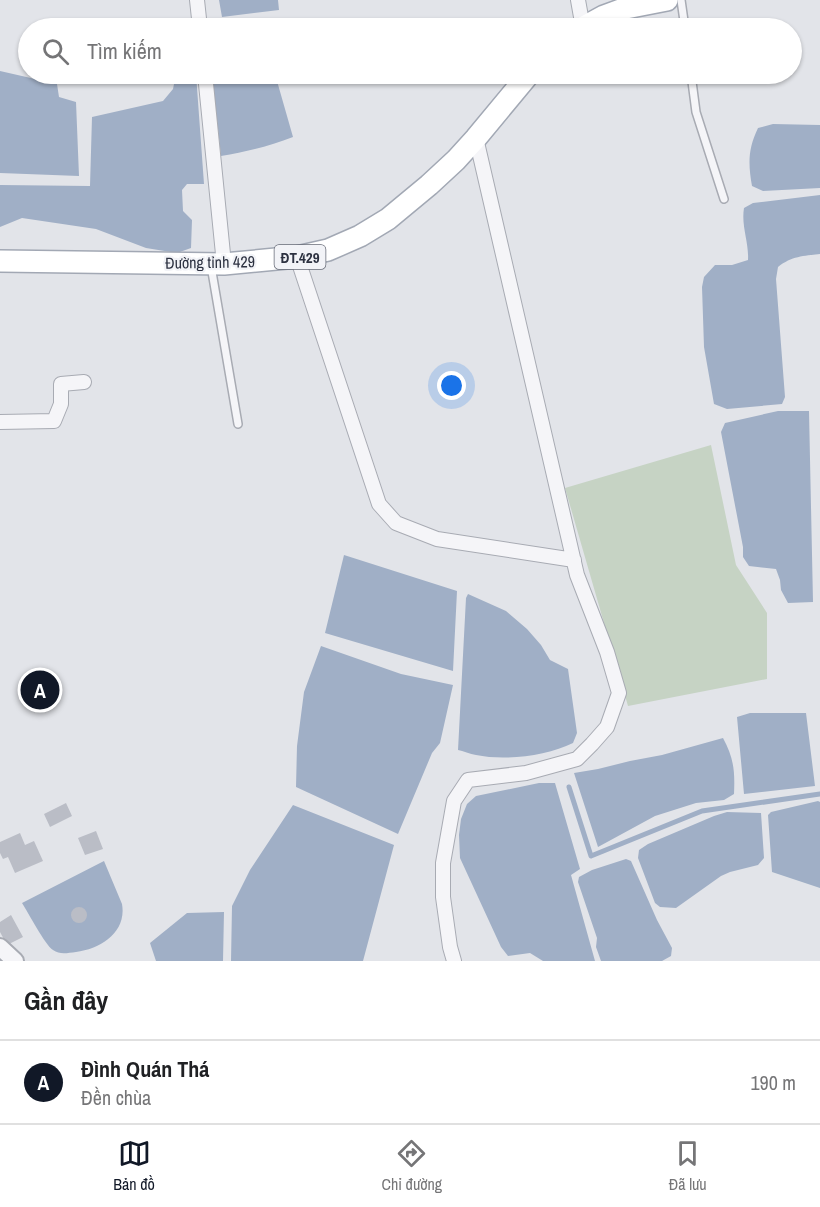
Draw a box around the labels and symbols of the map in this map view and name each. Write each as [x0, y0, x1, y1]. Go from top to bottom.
road number: ĐT.429 [274, 245, 326, 269]
street label: Đường tỉnh 429 [165, 250, 255, 274]
your location [437, 371, 466, 400]
pin: A [20, 668, 60, 712]

